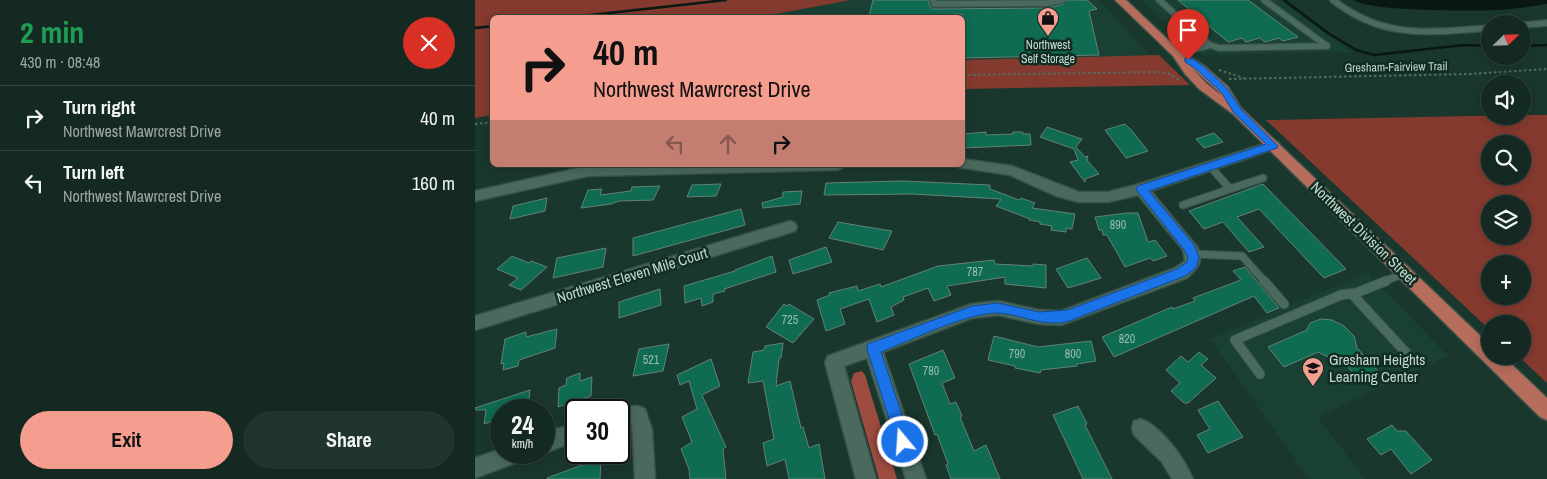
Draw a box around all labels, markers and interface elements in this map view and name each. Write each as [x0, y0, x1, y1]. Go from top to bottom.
shop icon: Northwest Self Storage [1036, 6, 1060, 37]
pin [1167, 9, 1209, 60]
text: 2 min [20, 12, 84, 52]
north arrow [1481, 15, 1531, 65]
map controls [1481, 15, 1531, 365]
icon: arrive [1174, 16, 1202, 44]
button: close [403, 17, 455, 69]
text: 40 m [593, 29, 658, 76]
icon: right [510, 35, 575, 100]
place label: Northwest Self Storage [1021, 37, 1075, 67]
text: 430 m · 08:48 [20, 51, 100, 73]
street label: Gresham-Fairview Trail [1344, 58, 1448, 76]
text: Northwest Mawrcrest Drive [593, 74, 811, 104]
button: sound [1481, 75, 1531, 125]
text: Turn right [63, 94, 135, 120]
icon: right [20, 104, 48, 132]
text: 40 m [420, 105, 455, 131]
text: Northwest Mawrcrest Drive [63, 120, 221, 142]
icon: left [661, 130, 689, 158]
icon: ahead [714, 130, 742, 158]
icon: right [767, 130, 795, 158]
button: search [1481, 135, 1531, 185]
text: Turn left [63, 159, 124, 185]
icon: left [20, 169, 48, 197]
text: 160 m [412, 170, 455, 196]
street label: Northwest Division Street [1306, 177, 1422, 290]
text: Northwest Mawrcrest Drive [63, 185, 221, 207]
button: layers [1481, 195, 1531, 245]
house number: 890 [1110, 217, 1126, 233]
street label: Northwest Eleven Mile Court [554, 242, 710, 308]
button: + [1481, 255, 1531, 305]
house number: 787 [967, 264, 984, 280]
house number: 725 [782, 312, 799, 328]
button: − [1481, 315, 1531, 365]
house number: 820 [1119, 331, 1135, 347]
house number: 790 [1009, 346, 1025, 362]
house number: 800 [1065, 346, 1081, 362]
place label: Gresham Heights Learning Center [1329, 349, 1425, 387]
house number: 521 [643, 352, 660, 368]
school or university icon: Gresham Heights Learning Center [1301, 356, 1325, 387]
house number: 780 [923, 363, 939, 379]
speed limit sign: 30 [565, 399, 630, 464]
text: 24 [511, 408, 534, 442]
button: Exit [20, 411, 233, 469]
button: Share [243, 411, 455, 469]
position arrow [876, 415, 928, 467]
text: km/h [512, 436, 533, 452]

